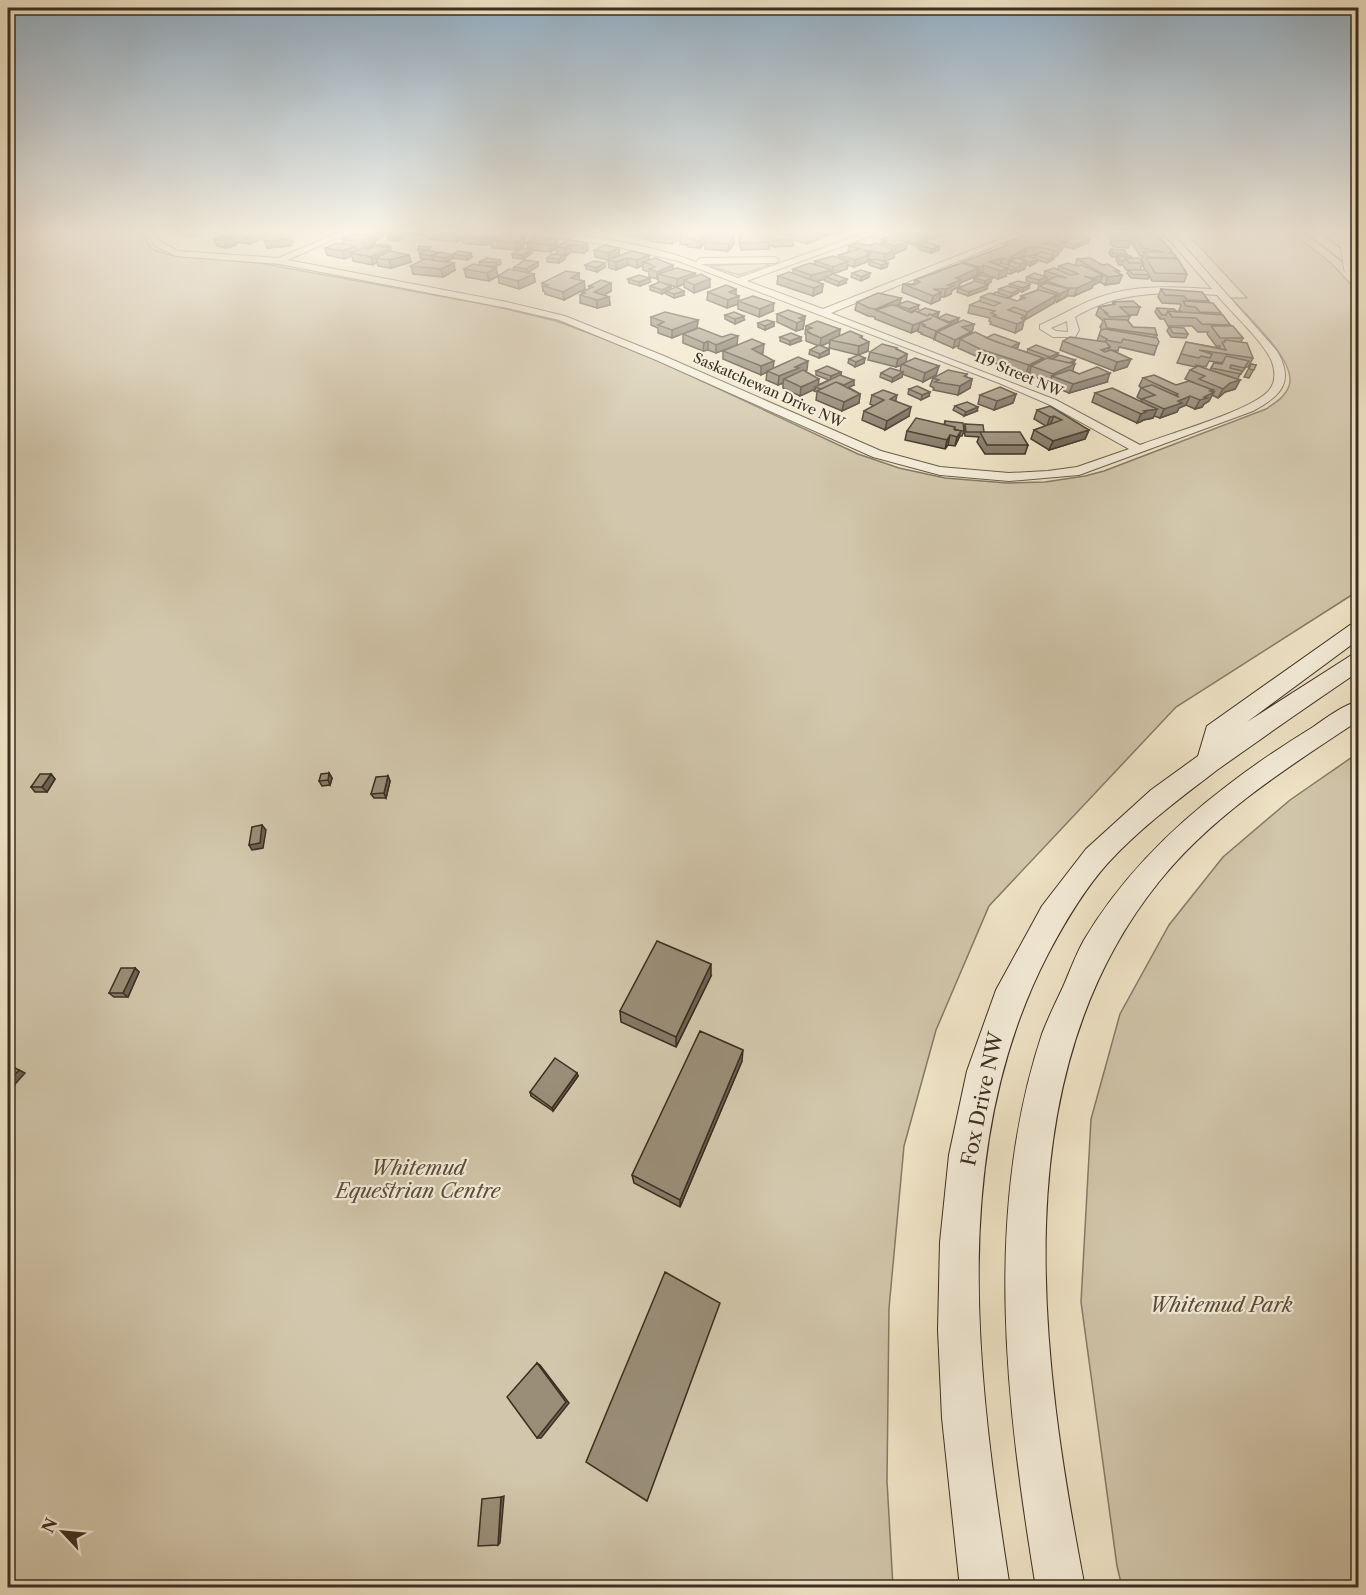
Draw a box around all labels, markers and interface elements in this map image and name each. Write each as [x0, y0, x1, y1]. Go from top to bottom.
street label: 119 Street NW [972, 347, 1066, 401]
street label: Saskatchewan Drive NW [691, 348, 848, 432]
street label: Fox Drive NW [956, 1029, 1008, 1168]
park label: Whitemud Equestrian Centre [334, 1156, 502, 1203]
park label: Whitemud Park [1149, 1293, 1293, 1317]
north arrow [33, 1502, 93, 1562]
text: N [37, 1515, 62, 1536]

